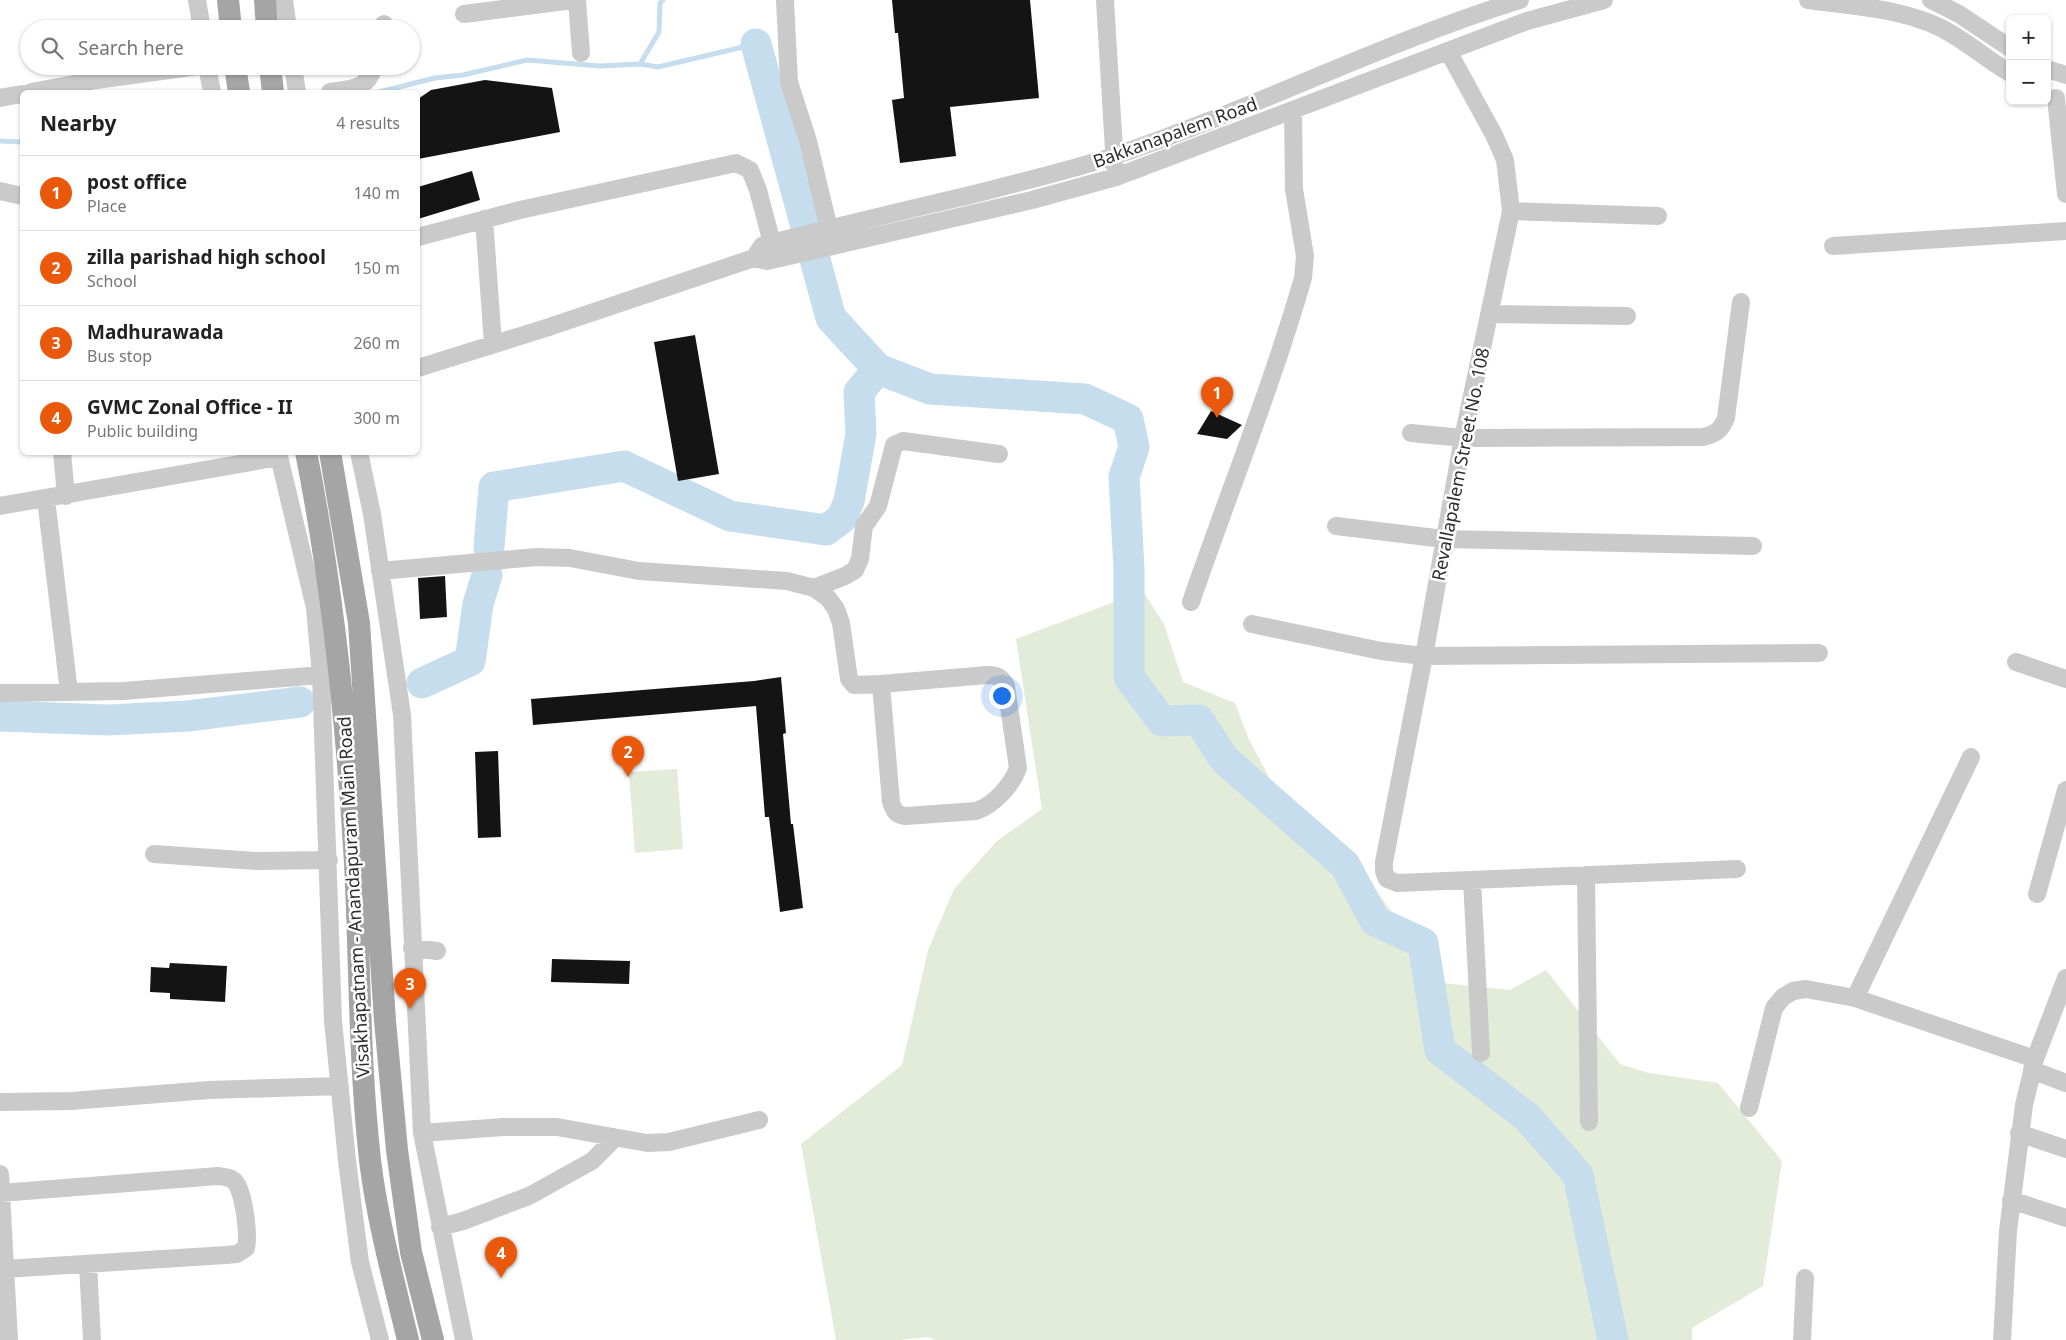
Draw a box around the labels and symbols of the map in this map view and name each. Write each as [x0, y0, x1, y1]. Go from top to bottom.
street label: Bakkanapalem Road [1090, 91, 1260, 173]
street label: Revallapalem Street No. 108 [1426, 345, 1494, 583]
pin: 1 [1201, 377, 1233, 418]
your location [989, 683, 1015, 709]
street label: Visakhapatnam - Anandapuram Main Road [332, 716, 374, 1078]
pin: 2 [612, 736, 644, 777]
pin: 3 [394, 968, 426, 1009]
pin: 4 [485, 1237, 517, 1278]

